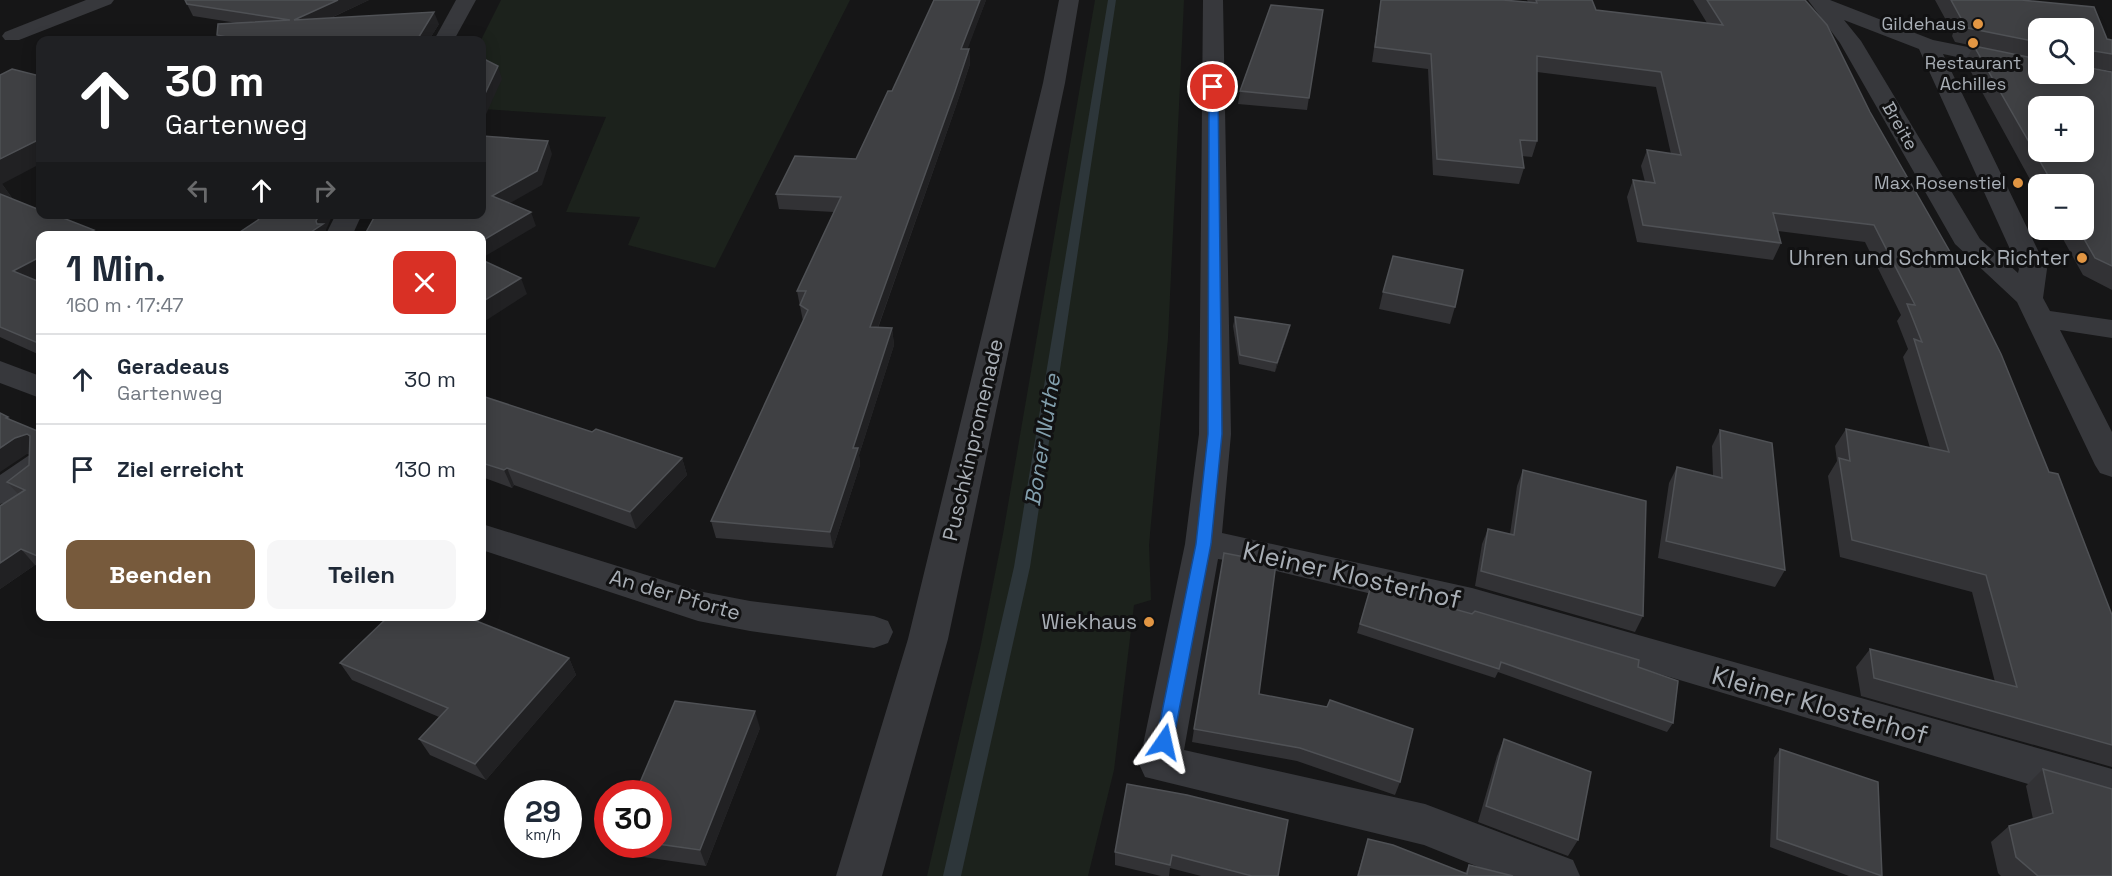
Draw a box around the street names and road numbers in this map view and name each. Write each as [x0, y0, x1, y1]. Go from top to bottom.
street label: Breite [1877, 97, 1923, 154]
street label: Puschkinpromenade [936, 336, 1009, 544]
street label: Kleiner Klosterhof [1239, 533, 1465, 617]
street label: An der Pforte [607, 563, 744, 626]
street label: Kleiner Klosterhof [1708, 658, 1932, 752]

